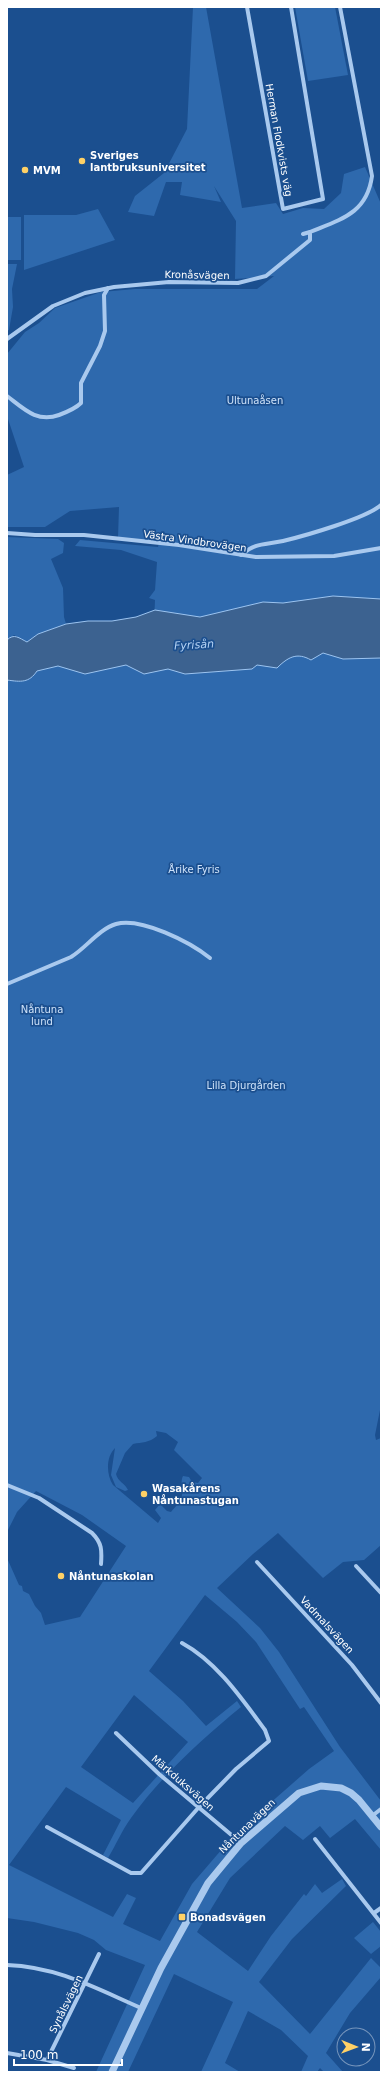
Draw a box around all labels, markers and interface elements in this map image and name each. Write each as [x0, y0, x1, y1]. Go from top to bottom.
street label: Herman Flodkvists väg [264, 83, 294, 197]
place label: Sveriges lantbruksuniversitet [90, 150, 206, 173]
marker: Sveriges lantbruksuniversitet [77, 156, 87, 166]
marker: MVM [20, 165, 30, 175]
place label: MVM [33, 165, 61, 176]
street label: Kronåsvägen [164, 268, 230, 281]
park label: Ultunaåsen [227, 394, 283, 406]
street label: Västra Vindbrovägen [143, 528, 247, 554]
water label: Fyrisån [174, 637, 214, 653]
park label: Årike Fyris [168, 863, 220, 875]
park label: Nåntuna lund [21, 1003, 63, 1027]
park label: Lilla Djurgården [206, 1079, 286, 1091]
place label: Wasakårens Nåntunastugan [152, 1482, 239, 1506]
marker: Wasakårens Nåntunastugan [139, 1489, 149, 1499]
place label: Nåntunaskolan [69, 1570, 154, 1582]
marker: Nåntunaskolan [56, 1571, 66, 1581]
street label: Vadmalsvägen [298, 1594, 356, 1656]
street label: Märkduksvägen [149, 1753, 217, 1813]
street label: Nåntunavägen [216, 1796, 277, 1856]
marker: Bonadsvägen [177, 1912, 187, 1922]
place label: Bonadsvägen [190, 1912, 266, 1923]
street label: Synålsvägen [46, 1973, 85, 2035]
north arrow [336, 2027, 376, 2067]
scale bar [14, 2041, 122, 2067]
text: N [359, 2042, 372, 2052]
text: 100 m [20, 2048, 58, 2062]

